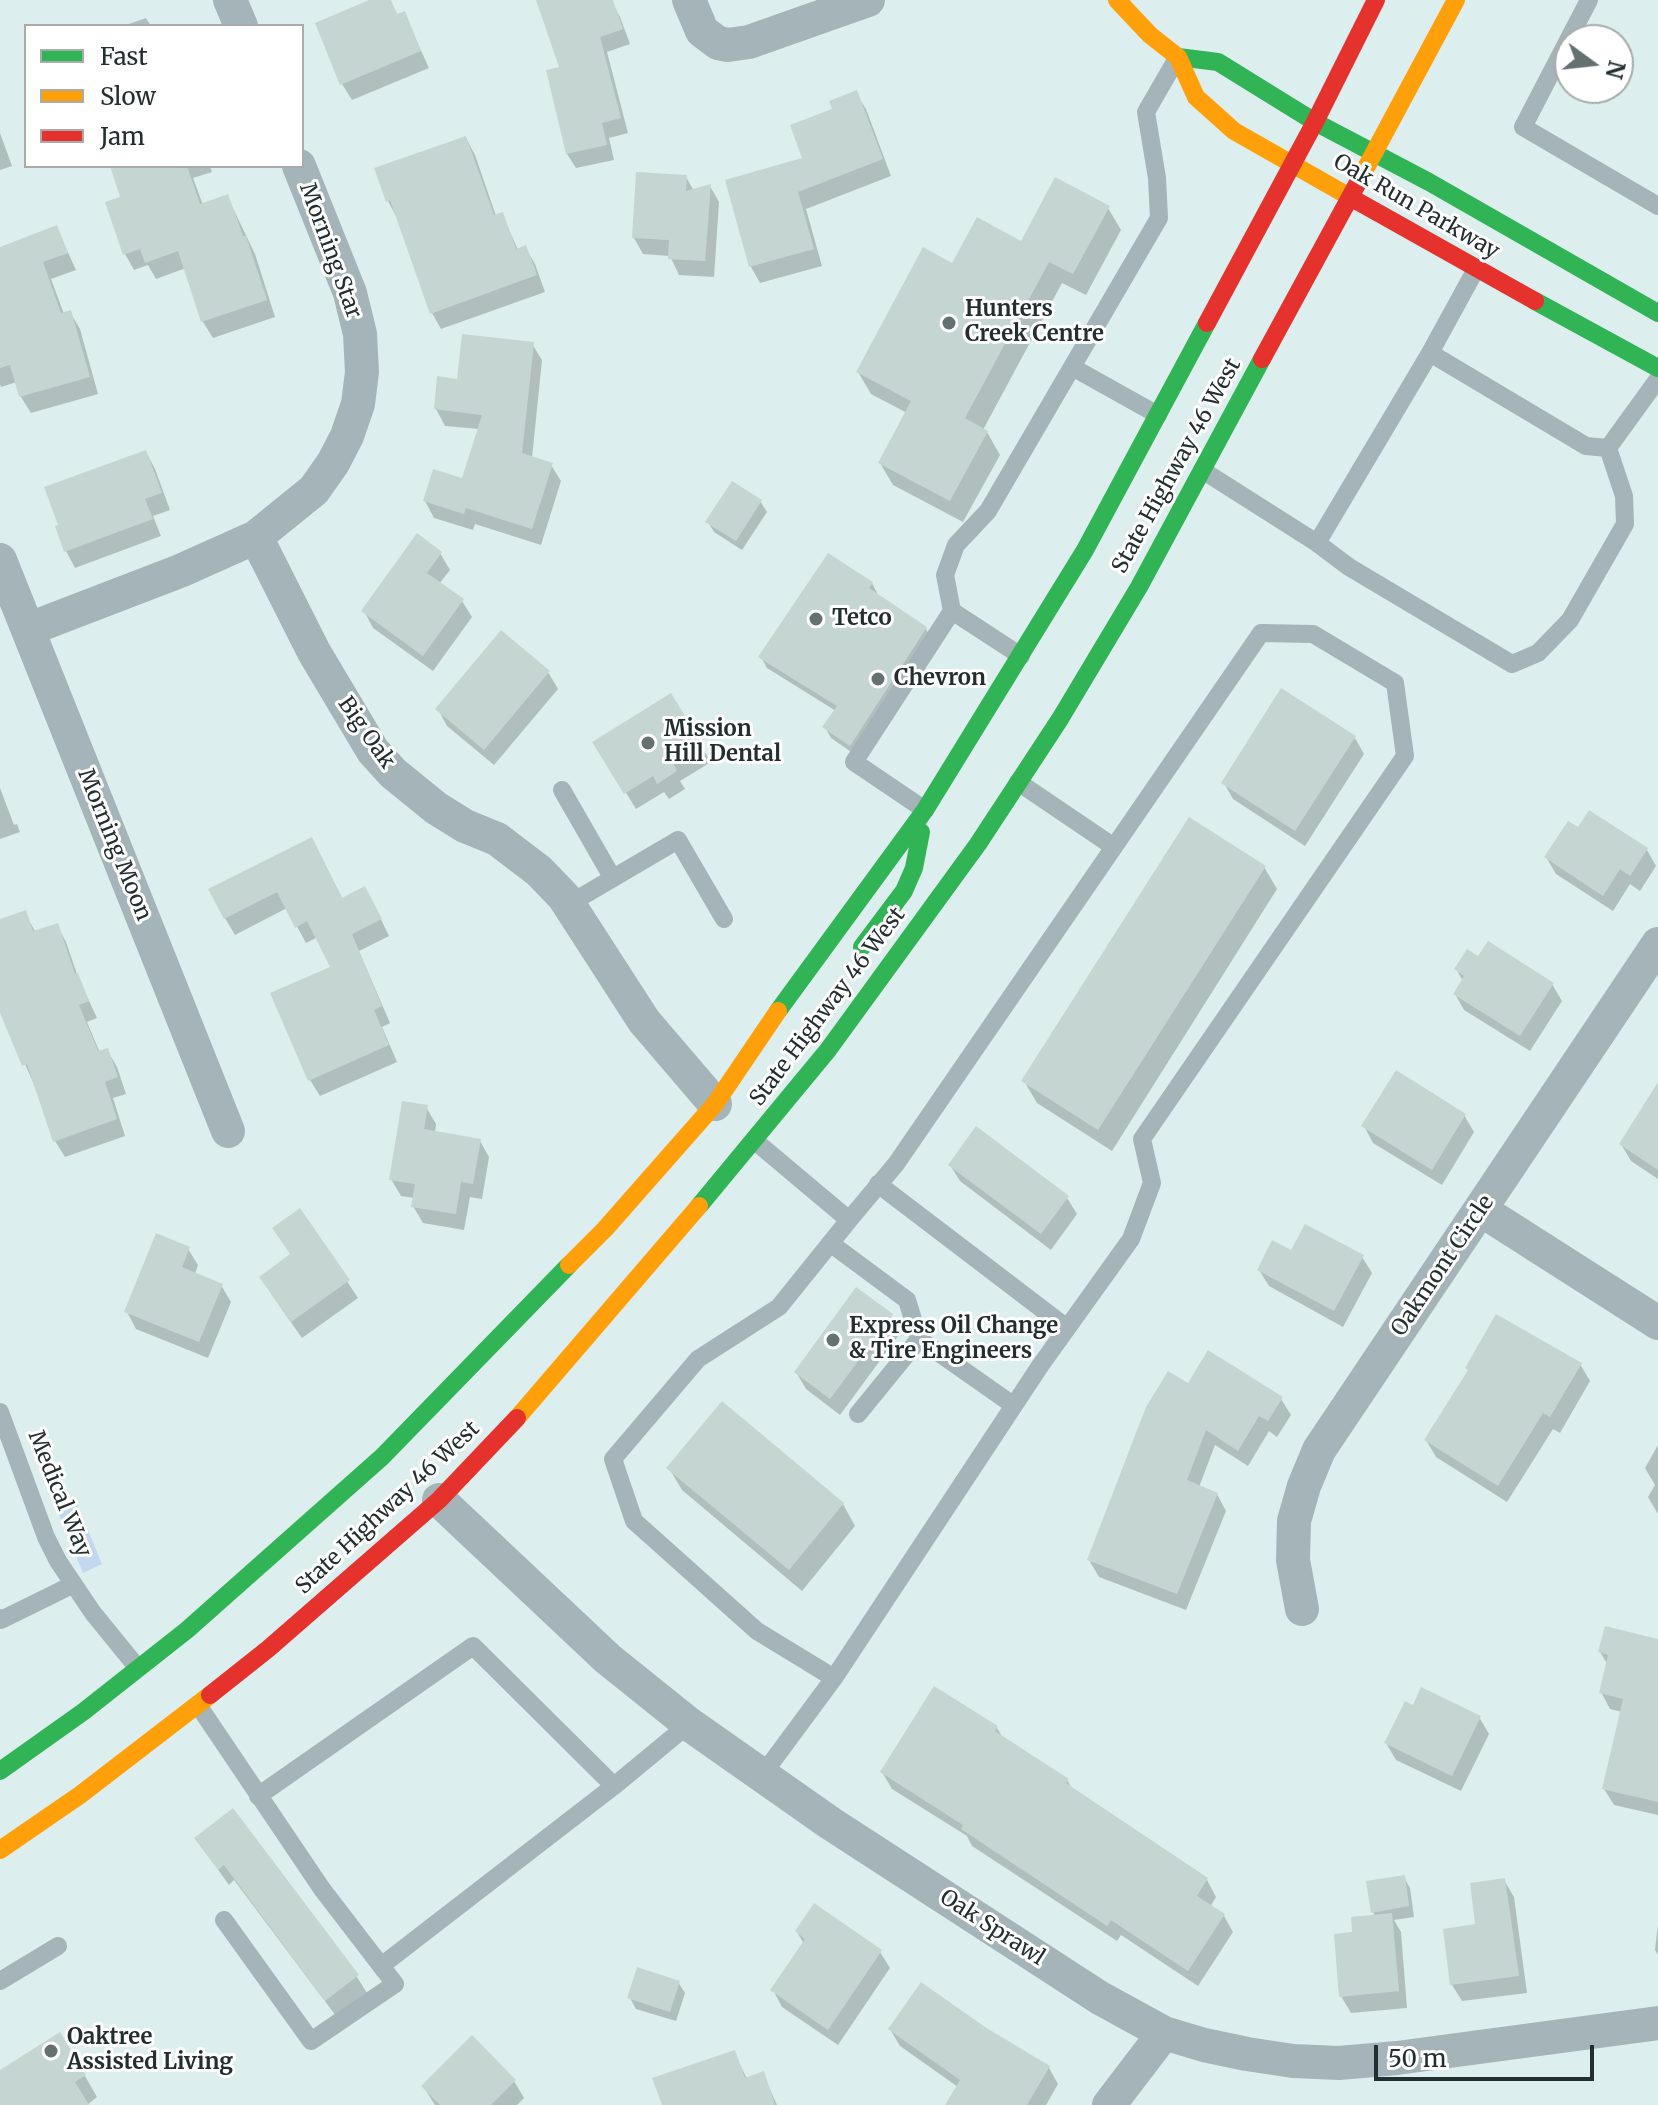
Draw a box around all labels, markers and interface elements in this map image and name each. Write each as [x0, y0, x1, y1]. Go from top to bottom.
legend [24, 24, 304, 168]
north arrow [1554, 24, 1634, 104]
text: Fast [100, 41, 148, 72]
text: N [1599, 58, 1631, 82]
text: Slow [100, 81, 156, 112]
text: Jam [100, 121, 145, 152]
street label: Oak Run Parkway [1328, 149, 1504, 265]
street label: Morning Star [293, 180, 367, 322]
place label: Hunters Creek Centre [965, 297, 1104, 348]
marker: Hunters Creek Centre [940, 314, 958, 332]
street label: State Highway 46 West [1107, 354, 1247, 578]
place label: Tetco [832, 606, 892, 632]
marker: Tetco [807, 610, 825, 628]
place label: Chevron [894, 666, 986, 692]
marker: Chevron [869, 670, 887, 688]
street label: Big Oak [332, 692, 400, 774]
place label: Mission Hill Dental [664, 717, 781, 768]
marker: Mission Hill Dental [639, 734, 657, 752]
street label: Morning Moon [72, 765, 156, 925]
street label: State Highway 46 West [745, 903, 911, 1111]
street label: Oakmont Circle [1386, 1191, 1500, 1341]
place label: Express Oil Change & Tire Engineers [849, 1314, 1058, 1366]
marker: Express Oil Change & Tire Engineers [824, 1331, 842, 1349]
street label: State Highway 46 West [291, 1416, 485, 1600]
street label: Medical Way [22, 1427, 96, 1561]
street label: Oak Sprawl [935, 1884, 1049, 1972]
place label: Oaktree Assisted Living [67, 2025, 233, 2076]
scale bar [1378, 2029, 1598, 2079]
marker: Oaktree Assisted Living [42, 2042, 60, 2060]
text: 50 m [1388, 2043, 1447, 2074]

